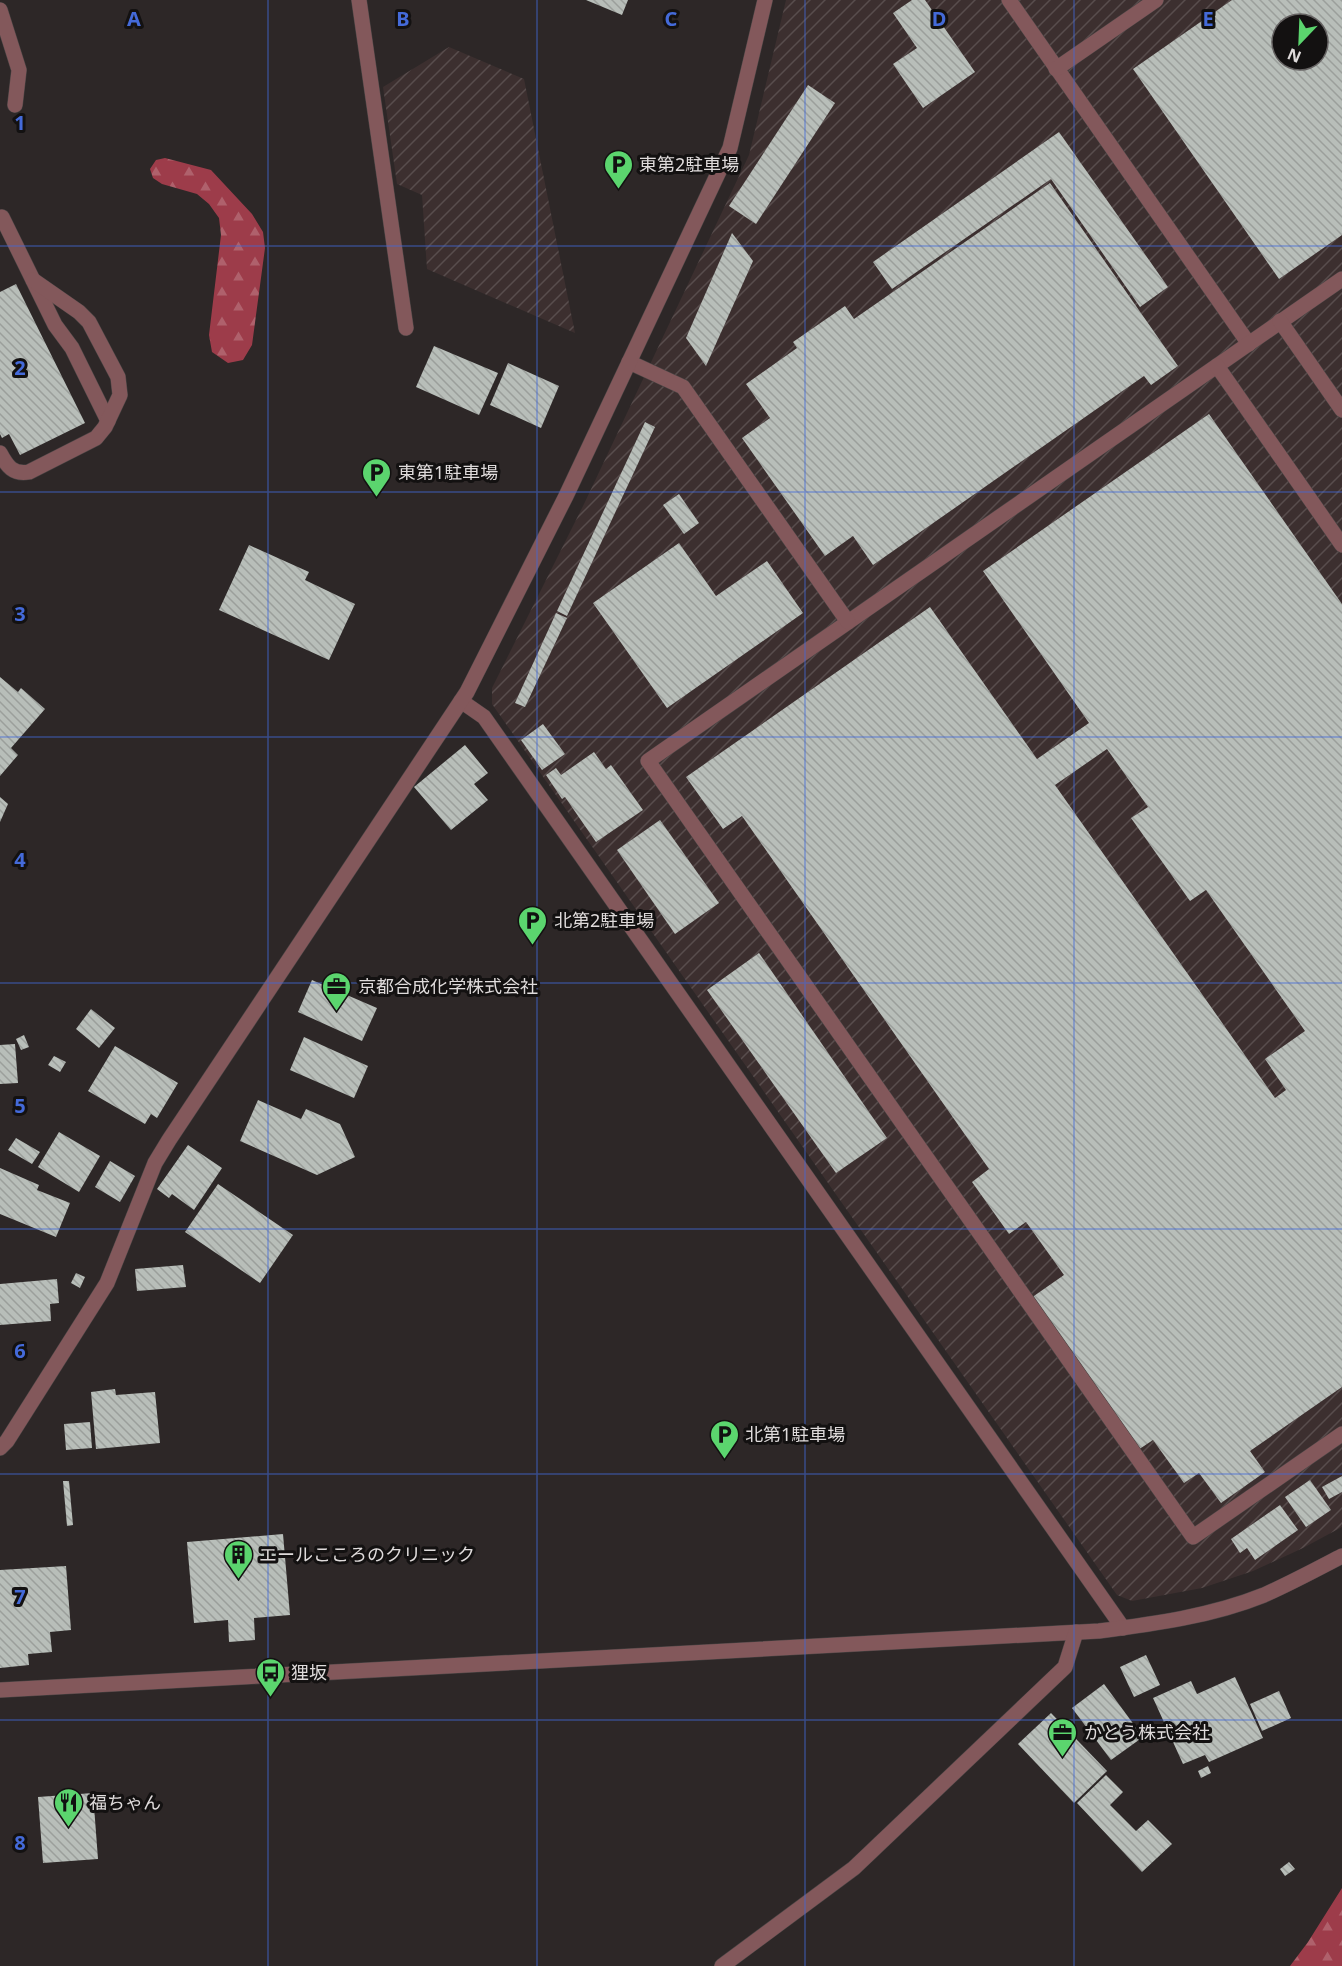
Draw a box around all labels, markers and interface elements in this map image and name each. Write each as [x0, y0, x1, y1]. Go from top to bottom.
text: A [127, 5, 141, 32]
text: B [396, 5, 410, 32]
text: C [665, 5, 678, 32]
text: D [932, 5, 946, 32]
text: E [1202, 5, 1214, 32]
north arrow [1270, 12, 1330, 72]
text: N [1284, 43, 1304, 68]
text: 1 [14, 109, 26, 136]
parking icon: 東第2駐車場 [602, 148, 634, 190]
place label: 東第2駐車場 [639, 152, 739, 176]
text: 2 [14, 354, 26, 381]
parking icon: 東第1駐車場 [361, 456, 393, 498]
place label: 東第1駐車場 [398, 460, 498, 484]
text: 3 [14, 600, 26, 627]
text: 4 [14, 846, 26, 873]
parking icon: 北第2駐車場 [517, 904, 549, 946]
place label: 北第2駐車場 [554, 908, 654, 932]
office icon: 京都合成化学株式会社 [321, 970, 353, 1012]
place label: 京都合成化学株式会社 [358, 974, 538, 998]
text: 5 [14, 1092, 26, 1119]
text: 6 [14, 1337, 26, 1364]
parking icon: 北第1駐車場 [708, 1418, 740, 1460]
place label: 北第1駐車場 [745, 1422, 845, 1446]
building icon: エールこころのクリニック [222, 1538, 254, 1580]
place label: エールこころのクリニック [259, 1542, 475, 1566]
text: 7 [14, 1583, 26, 1610]
bus stop icon: 狸坂 [254, 1656, 286, 1698]
place label: 狸坂 [291, 1660, 327, 1684]
office icon: かとう株式会社 [1047, 1716, 1079, 1758]
place label: かとう株式会社 [1084, 1720, 1210, 1744]
restaurant icon: 福ちゃん [52, 1786, 84, 1828]
place label: 福ちゃん [89, 1790, 161, 1814]
text: 8 [14, 1829, 26, 1856]

